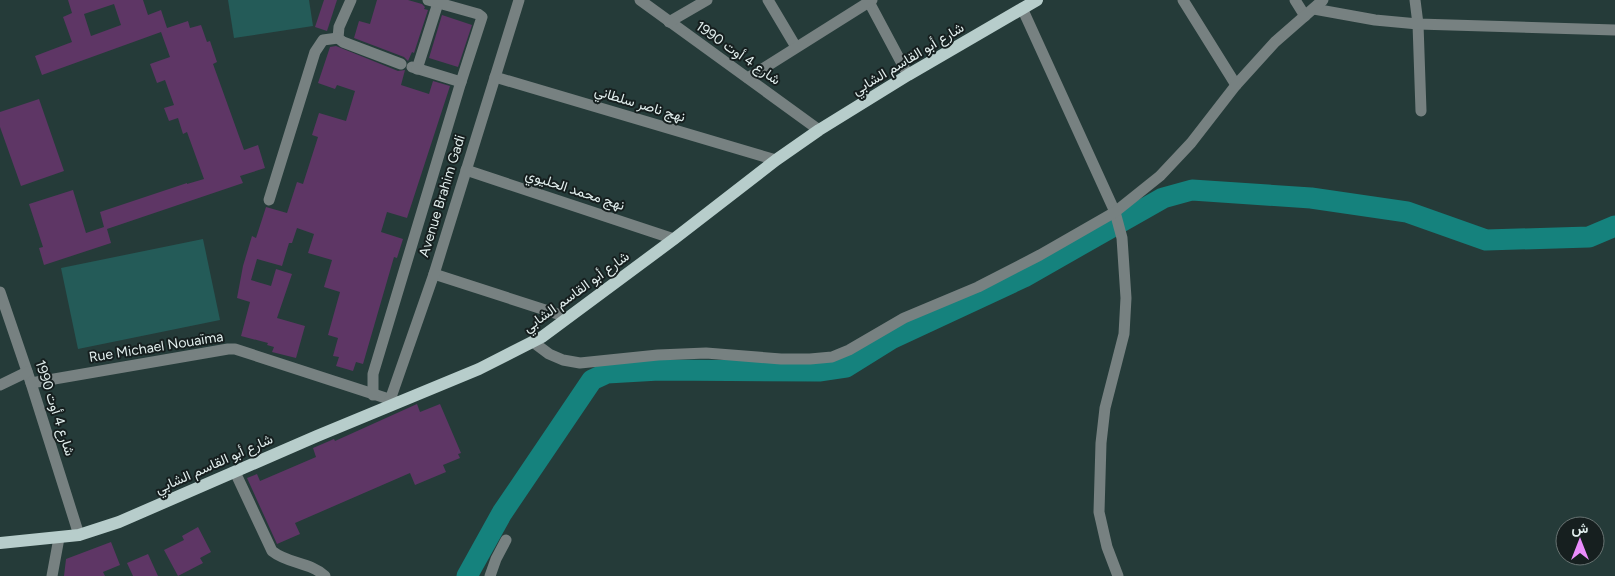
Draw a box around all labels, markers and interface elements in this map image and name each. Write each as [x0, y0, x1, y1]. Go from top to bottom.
street label: شارع 4 أوت 1990 [691, 17, 784, 90]
street label: شارع أبو القاسم الشابي [849, 19, 968, 102]
street label: نهج ناصر سلطاني [592, 82, 687, 129]
street label: Avenue Brahim Gadi [415, 133, 469, 259]
street label: نهج محمد الحليوي [522, 166, 627, 217]
street label: شارع أبو القاسم الشابي [520, 248, 634, 339]
street label: Rue Michael Nouaïma [88, 328, 224, 366]
street label: شارع 4 أوت 1990 [30, 358, 78, 459]
street label: شارع أبو القاسم الشابي [152, 430, 277, 500]
north arrow [1555, 516, 1605, 566]
text: ش [1572, 520, 1589, 537]

